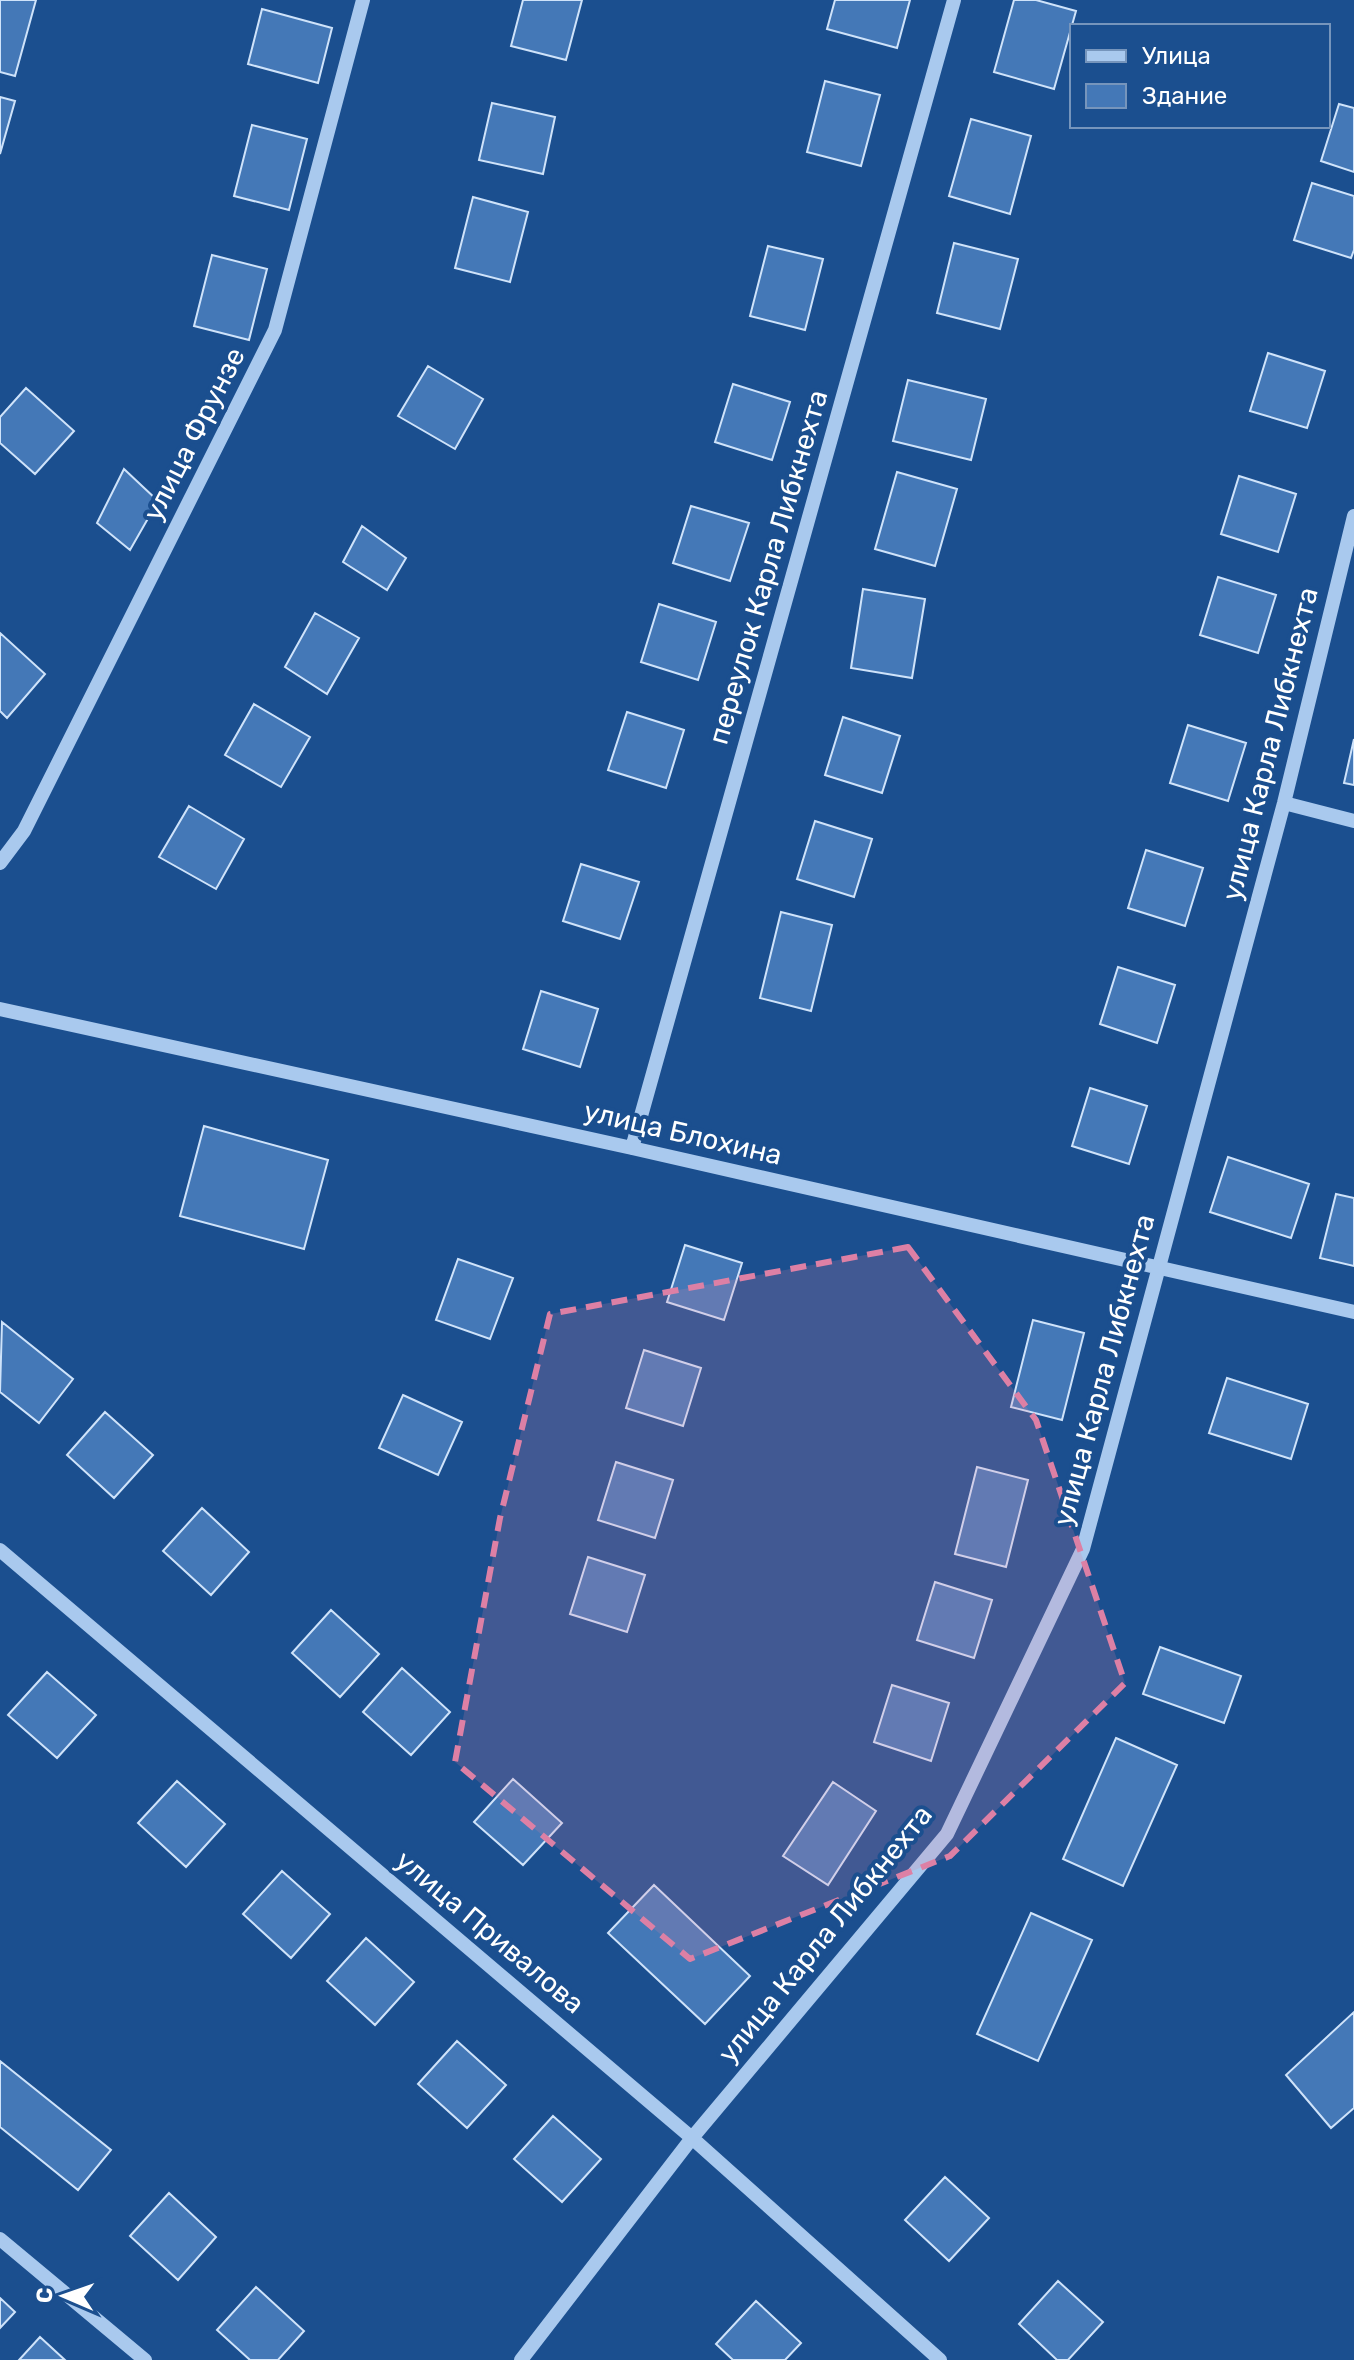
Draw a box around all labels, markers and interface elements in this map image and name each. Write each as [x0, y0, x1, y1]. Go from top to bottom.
legend [1070, 24, 1330, 128]
text: Улица [1142, 42, 1211, 70]
text: Здание [1142, 82, 1227, 110]
street label: улица Фрунзе [136, 342, 252, 526]
street label: переулок Карла Либкнехта [702, 386, 834, 748]
street label: улица Карла Либкнехта [1215, 584, 1325, 904]
street label: улица Блохина [581, 1094, 785, 1172]
street label: улица Карла Либкнехта [1046, 1210, 1162, 1530]
street label: улица Карла Либкнехта [711, 1799, 939, 2069]
street label: улица Привалова [389, 1844, 591, 2020]
north arrow [24, 2256, 104, 2336]
text: С [31, 2287, 58, 2304]

